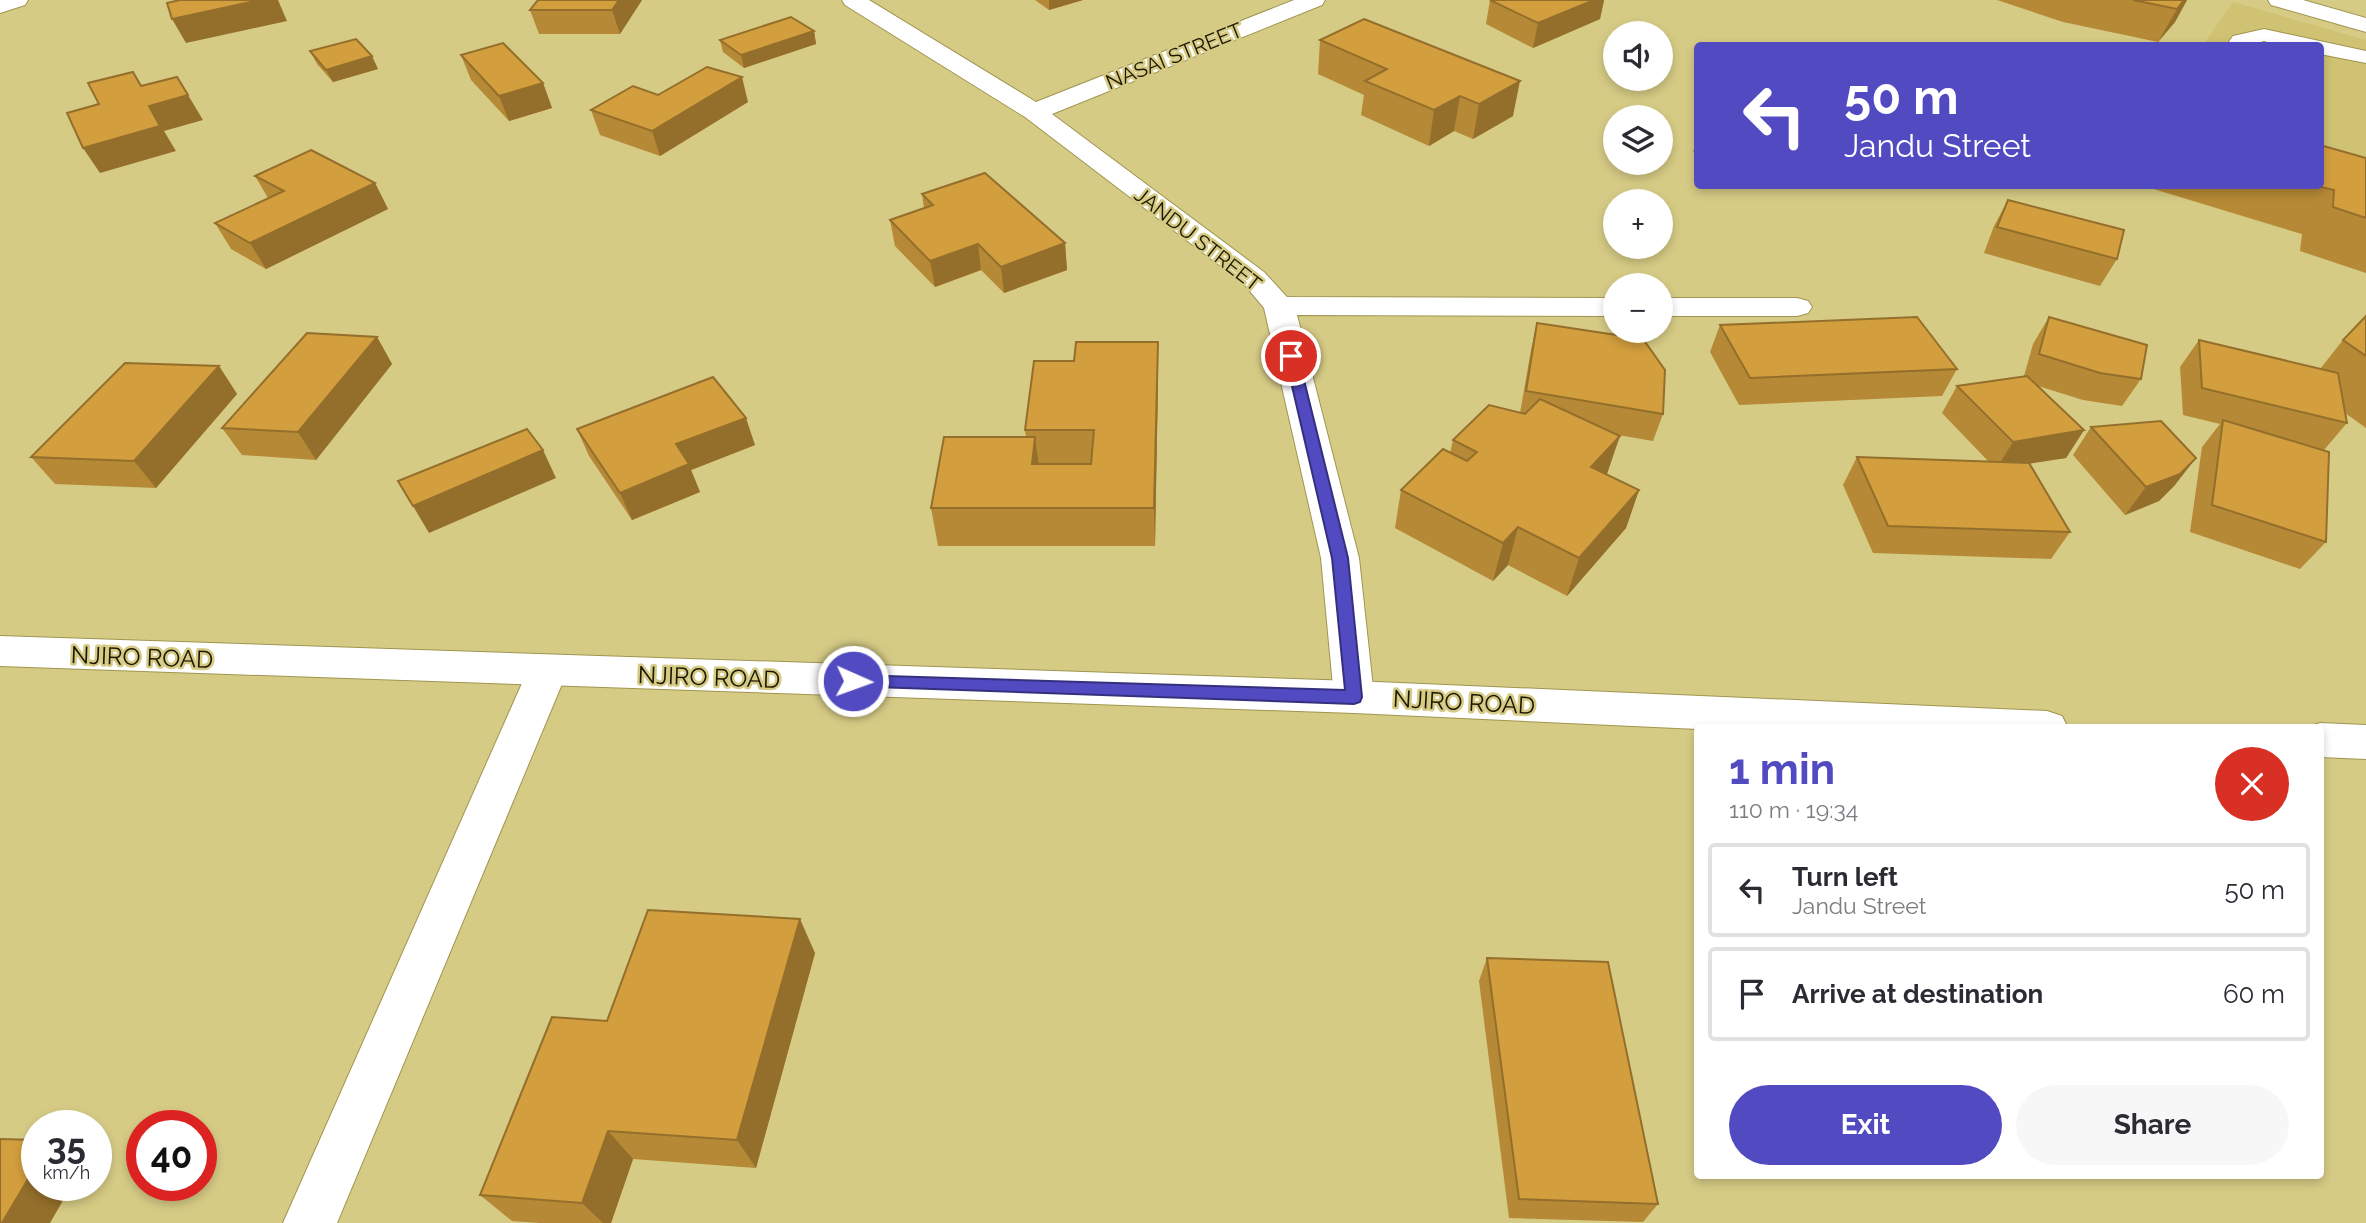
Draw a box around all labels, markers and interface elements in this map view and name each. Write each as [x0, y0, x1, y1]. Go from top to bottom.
street label: NASAI STREET [1102, 17, 1246, 95]
map controls [1603, 21, 1673, 343]
button: sound [1603, 21, 1673, 91]
text: 50 m [1844, 68, 1959, 125]
icon: left [1729, 70, 1820, 161]
button: layers [1603, 105, 1673, 175]
text: Jandu Street [1844, 127, 2031, 164]
street label: JANDU STREET [1130, 182, 1267, 296]
button: + [1603, 189, 1673, 259]
button: − [1603, 273, 1673, 343]
pin [1261, 326, 1321, 386]
icon: arrive [1272, 337, 1310, 375]
street label: NJIRO ROAD [70, 640, 214, 674]
position arrow [816, 644, 890, 718]
street label: NJIRO ROAD [637, 660, 781, 694]
street label: NJIRO ROAD [1392, 684, 1536, 720]
text: 1 min [1729, 745, 1835, 794]
button: close [2215, 747, 2289, 821]
text: 110 m · 19:34 [1729, 796, 1858, 823]
text: Turn left [1792, 862, 1898, 892]
icon: left [1733, 871, 1771, 909]
text: 50 m [2224, 875, 2285, 905]
text: Jandu Street [1792, 892, 1926, 919]
icon: arrive [1733, 975, 1771, 1013]
text: Arrive at destination [1792, 979, 2043, 1009]
text: 60 m [2223, 979, 2285, 1009]
button: Exit [1729, 1085, 2002, 1165]
button: Share [2016, 1085, 2289, 1165]
speed limit sign: 40 [126, 1110, 217, 1201]
text: 35 [47, 1126, 86, 1167]
text: km/h [43, 1162, 90, 1183]

